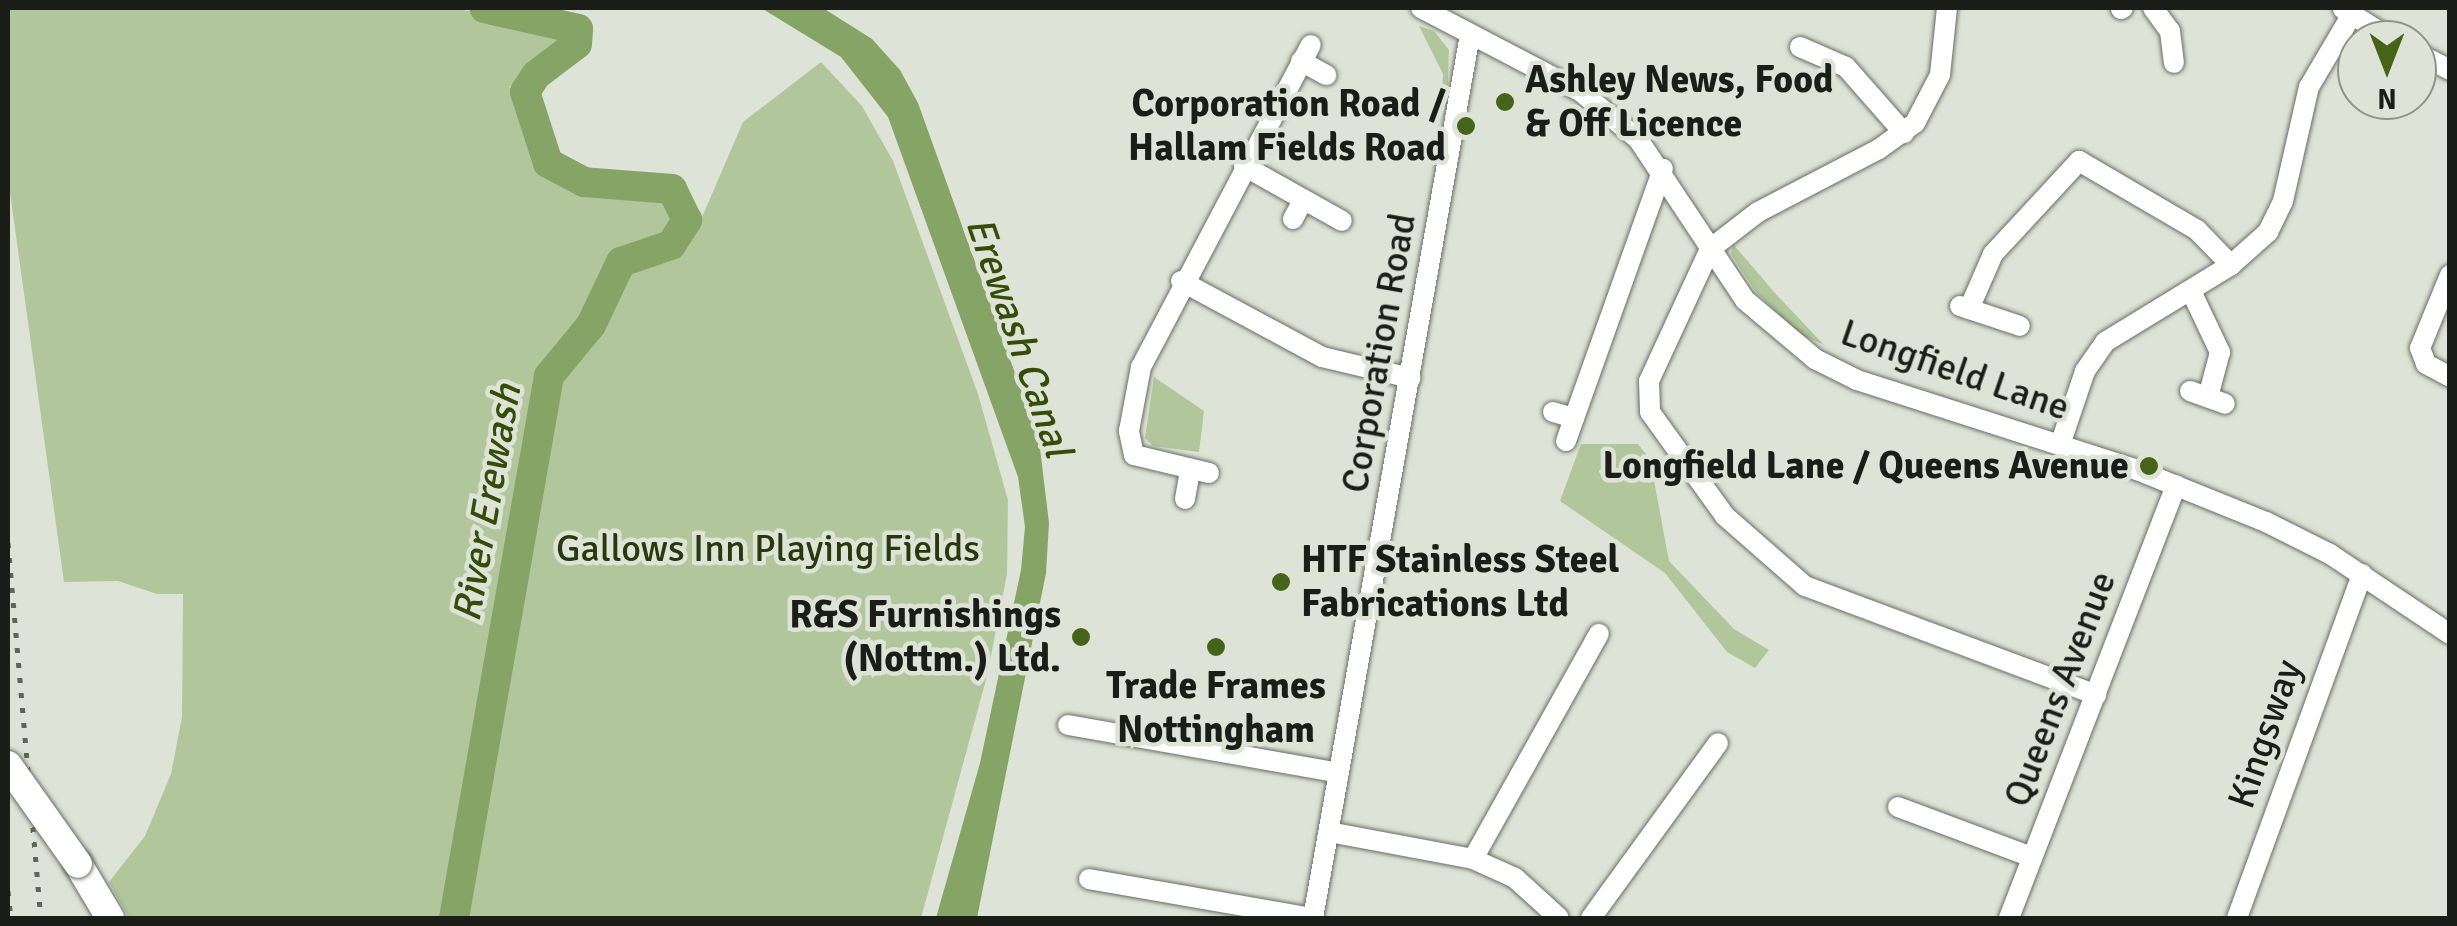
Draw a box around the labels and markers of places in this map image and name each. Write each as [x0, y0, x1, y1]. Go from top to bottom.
place label: Ashley News, Food & Off Licence [1525, 57, 1833, 146]
place label: Corporation Road / Hallam Fields Road [1128, 81, 1446, 170]
marker: Ashley News, Food & Off Licence [1494, 91, 1516, 113]
marker: Corporation Road / Hallam Fields Road [1455, 115, 1477, 137]
place label: Longfield Lane / Queens Avenue [1603, 443, 2129, 489]
marker: Longfield Lane / Queens Avenue [2138, 455, 2160, 477]
place label: HTF Stainless Steel Fabrications Ltd [1301, 537, 1619, 626]
marker: HTF Stainless Steel Fabrications Ltd [1270, 571, 1292, 593]
place label: R&S Furnishings (Nottm.) Ltd. [789, 592, 1061, 682]
marker: R&S Furnishings (Nottm.) Ltd. [1070, 626, 1092, 648]
marker: Trade Frames Nottingham [1205, 636, 1227, 658]
place label: Trade Frames Nottingham [1106, 663, 1326, 752]

